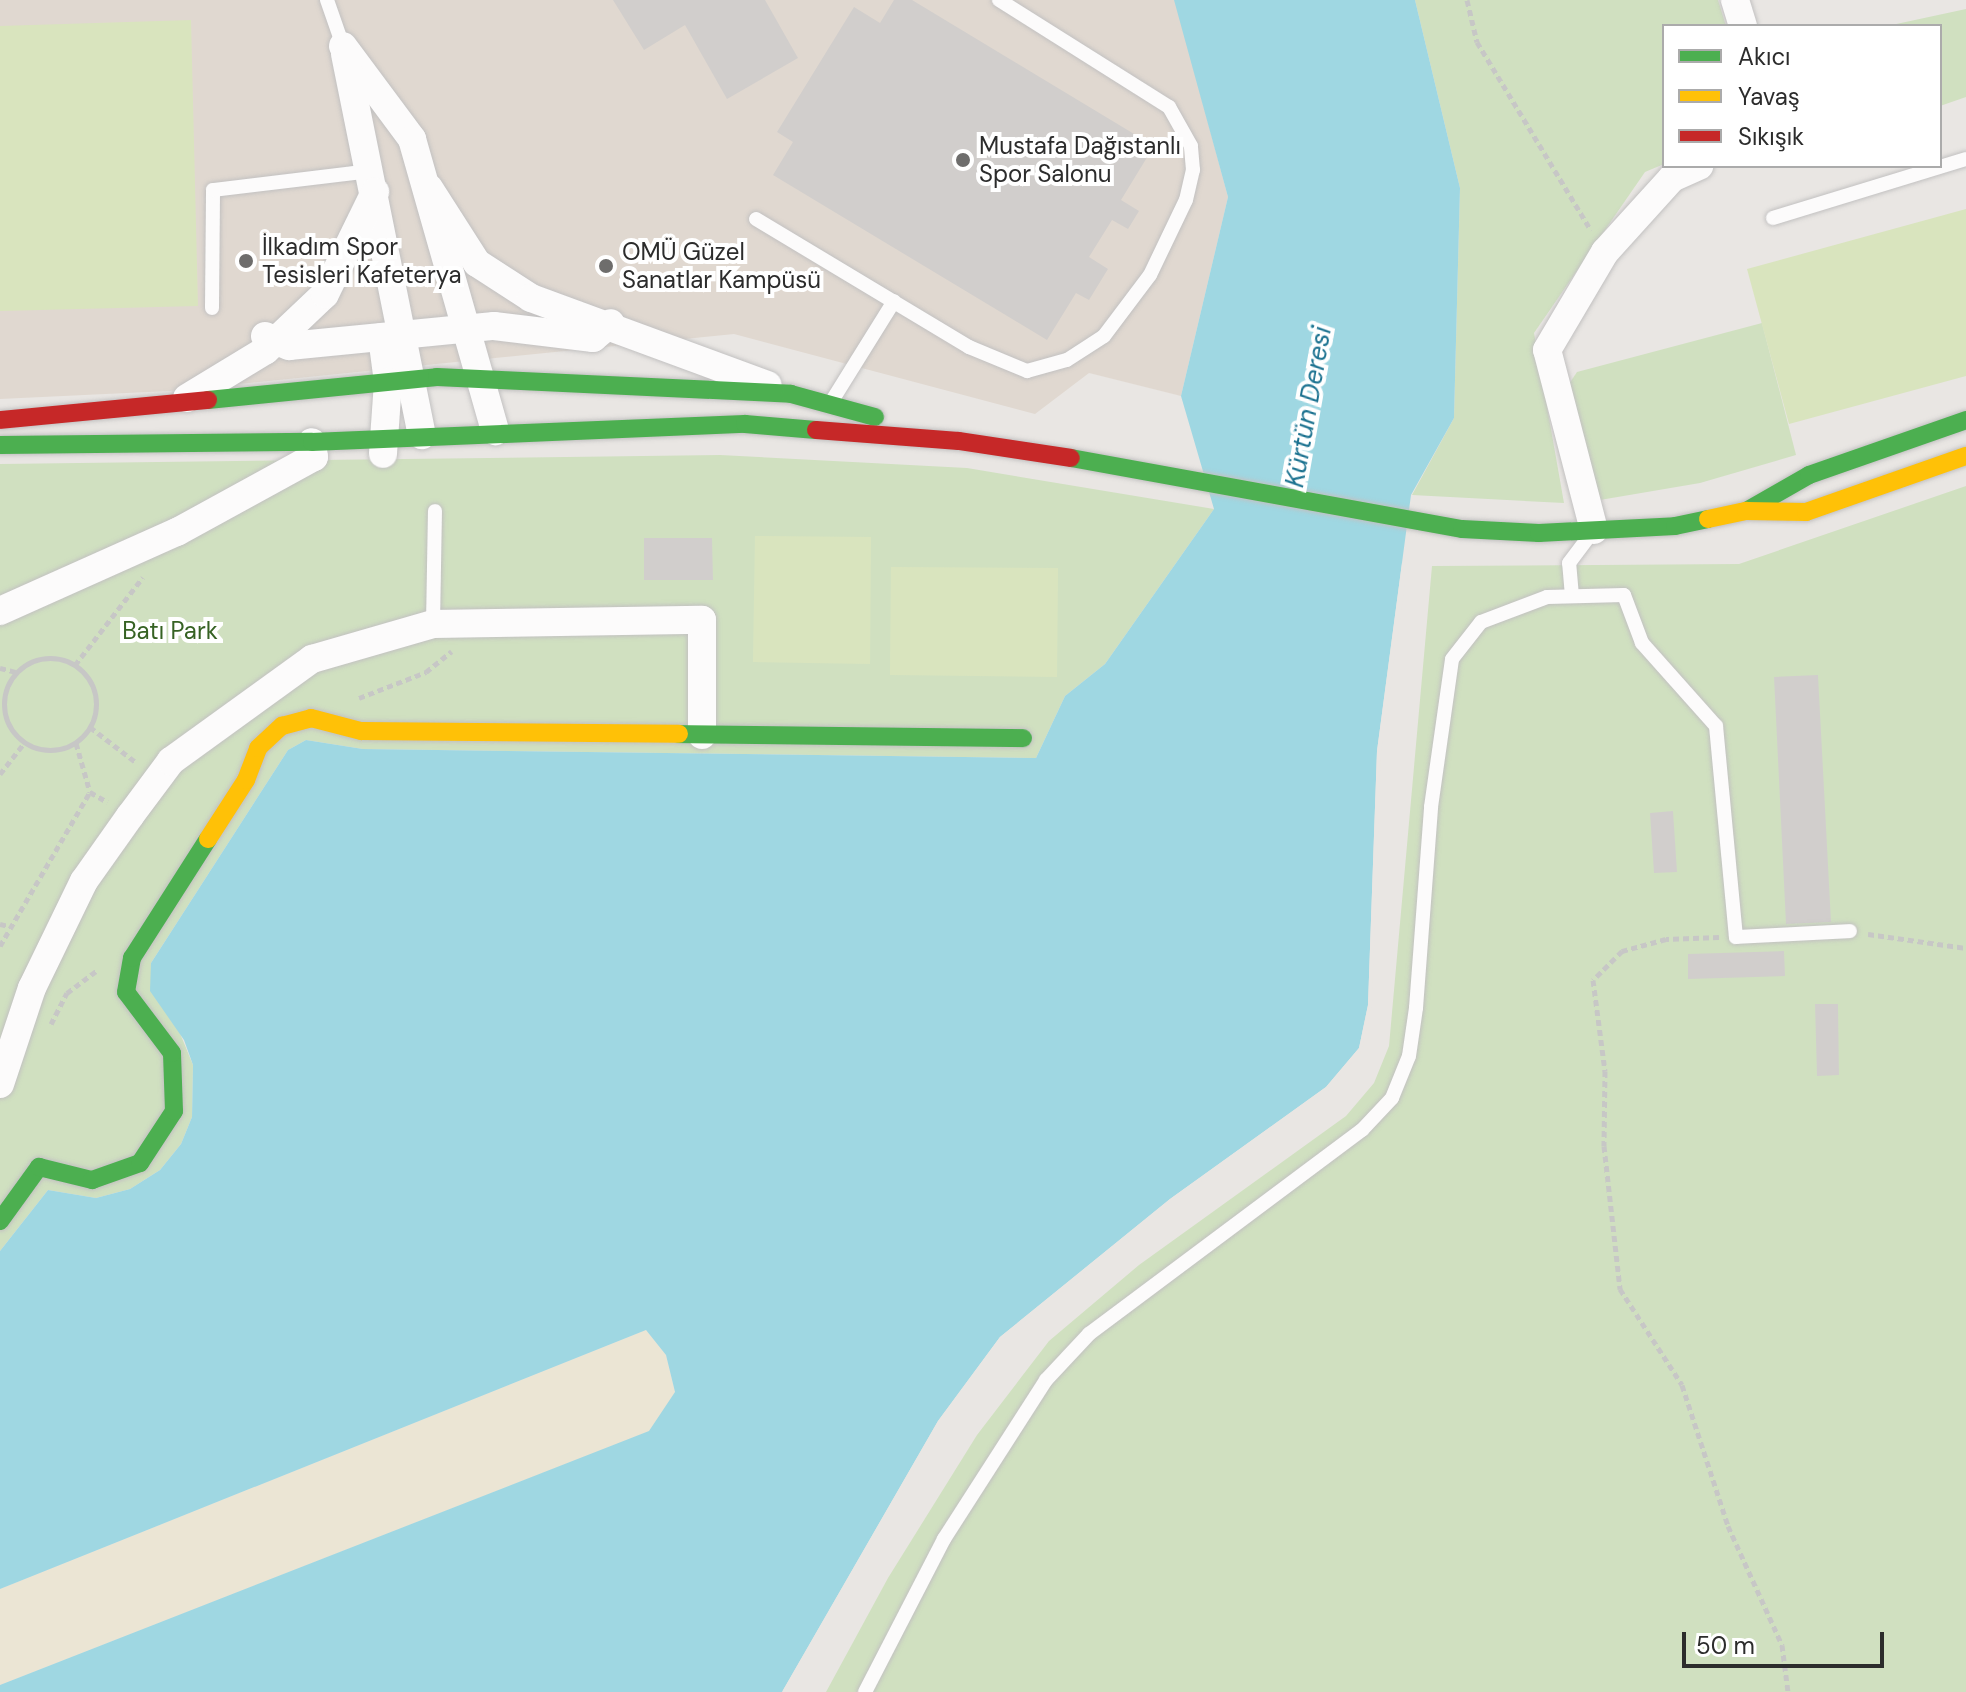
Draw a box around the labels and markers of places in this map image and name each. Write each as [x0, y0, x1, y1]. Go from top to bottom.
place label: Mustafa Dağıstanlı Spor Salonu [979, 132, 1181, 188]
marker: Mustafa Dağıstanlı Spor Salonu [954, 151, 972, 169]
place label: İlkadım Spor Tesisleri Kafeterya [262, 233, 461, 289]
place label: OMÜ Güzel Sanatlar Kampüsü [622, 238, 821, 294]
marker: İlkadım Spor Tesisleri Kafeterya [237, 252, 255, 270]
marker: OMÜ Güzel Sanatlar Kampüsü [597, 257, 615, 275]

